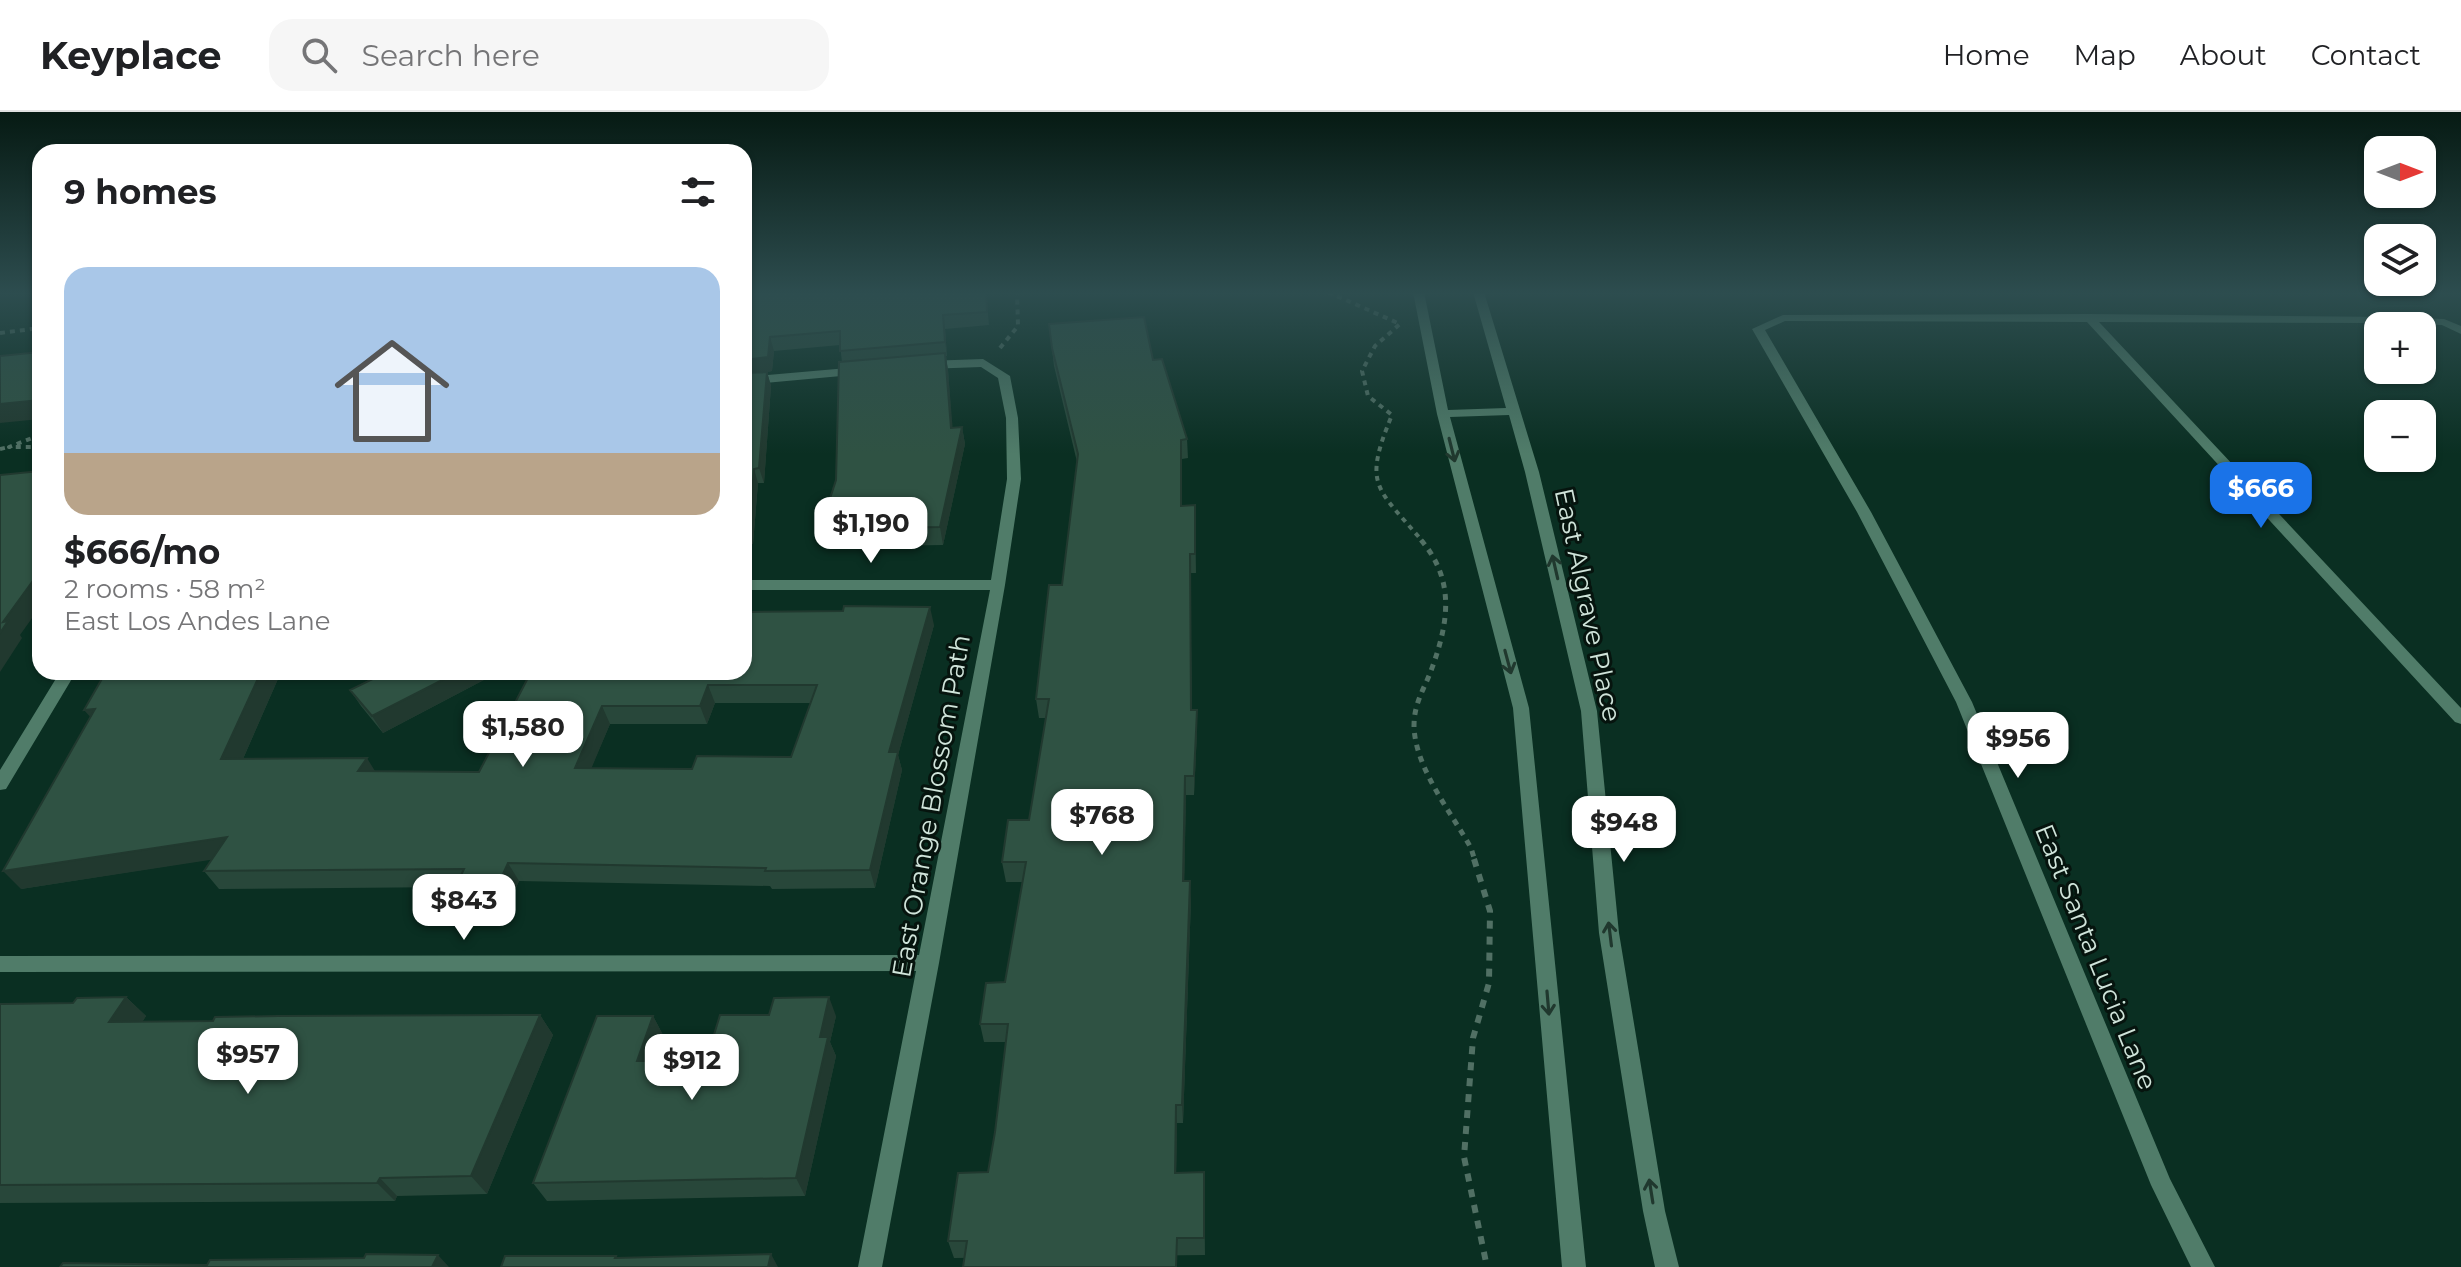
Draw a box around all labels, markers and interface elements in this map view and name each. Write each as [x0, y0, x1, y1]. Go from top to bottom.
search box [269, 19, 829, 91]
text: Keyplace [40, 32, 221, 79]
icon: search [297, 33, 341, 77]
text: Search here [361, 37, 540, 74]
text: Home [1943, 38, 2030, 72]
text: Map [2074, 38, 2136, 72]
text: About [2180, 38, 2267, 72]
text: Contact [2311, 38, 2421, 72]
north arrow [2364, 136, 2436, 208]
map controls [2364, 136, 2436, 472]
icon: filters [676, 170, 720, 214]
text: 9 homes [64, 171, 217, 213]
button: layers [2364, 224, 2436, 296]
button: + [2364, 312, 2436, 384]
icon: home [320, 319, 464, 463]
button: − [2364, 400, 2436, 472]
one-way arrow [1446, 437, 1461, 463]
pin: $666 [2214, 462, 2308, 530]
text: $666 [2228, 472, 2294, 504]
street label: East Algrave Place [1548, 485, 1628, 725]
pin: $1,190 [806, 497, 936, 565]
text: $1,190 [832, 507, 910, 539]
text: $666/mo [64, 531, 220, 573]
one-way arrow [1547, 555, 1562, 580]
text: 2 rooms · 58 m² [64, 573, 266, 605]
text: East Los Andes Lane [64, 605, 331, 637]
street label: East Orange Blossom Path [885, 632, 977, 980]
one-way arrow [1502, 648, 1517, 674]
pin: $1,580 [458, 701, 588, 769]
text: $1,580 [481, 711, 565, 743]
pin: $956 [1971, 712, 2065, 780]
text: $956 [1986, 722, 2050, 754]
pin: $768 [1055, 789, 1149, 857]
pin: $948 [1577, 796, 1671, 864]
text: $768 [1069, 799, 1135, 831]
text: $948 [1590, 806, 1658, 838]
street label: East Santa Lucia Lane [2028, 819, 2164, 1095]
pin: $843 [417, 874, 511, 942]
text: $843 [431, 884, 497, 916]
one-way arrow [1602, 922, 1617, 947]
one-way arrow [1541, 989, 1556, 1016]
pin: $957 [201, 1028, 295, 1096]
pin: $912 [645, 1034, 739, 1102]
text: $957 [216, 1038, 280, 1070]
text: $912 [663, 1044, 721, 1076]
one-way arrow [1643, 1179, 1658, 1204]

